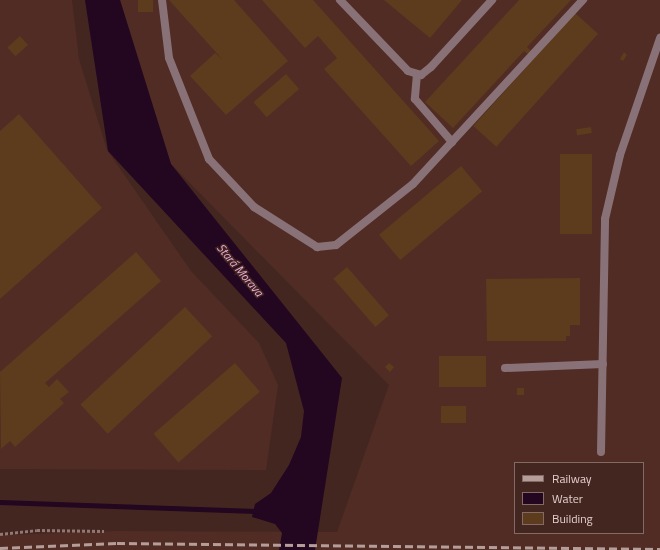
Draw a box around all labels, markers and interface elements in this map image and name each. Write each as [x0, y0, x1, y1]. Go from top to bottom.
water label: Stará Morava [214, 241, 266, 299]
legend [514, 462, 644, 534]
text: Railway [552, 469, 592, 488]
text: Water [552, 489, 583, 508]
text: Building [552, 509, 593, 528]

